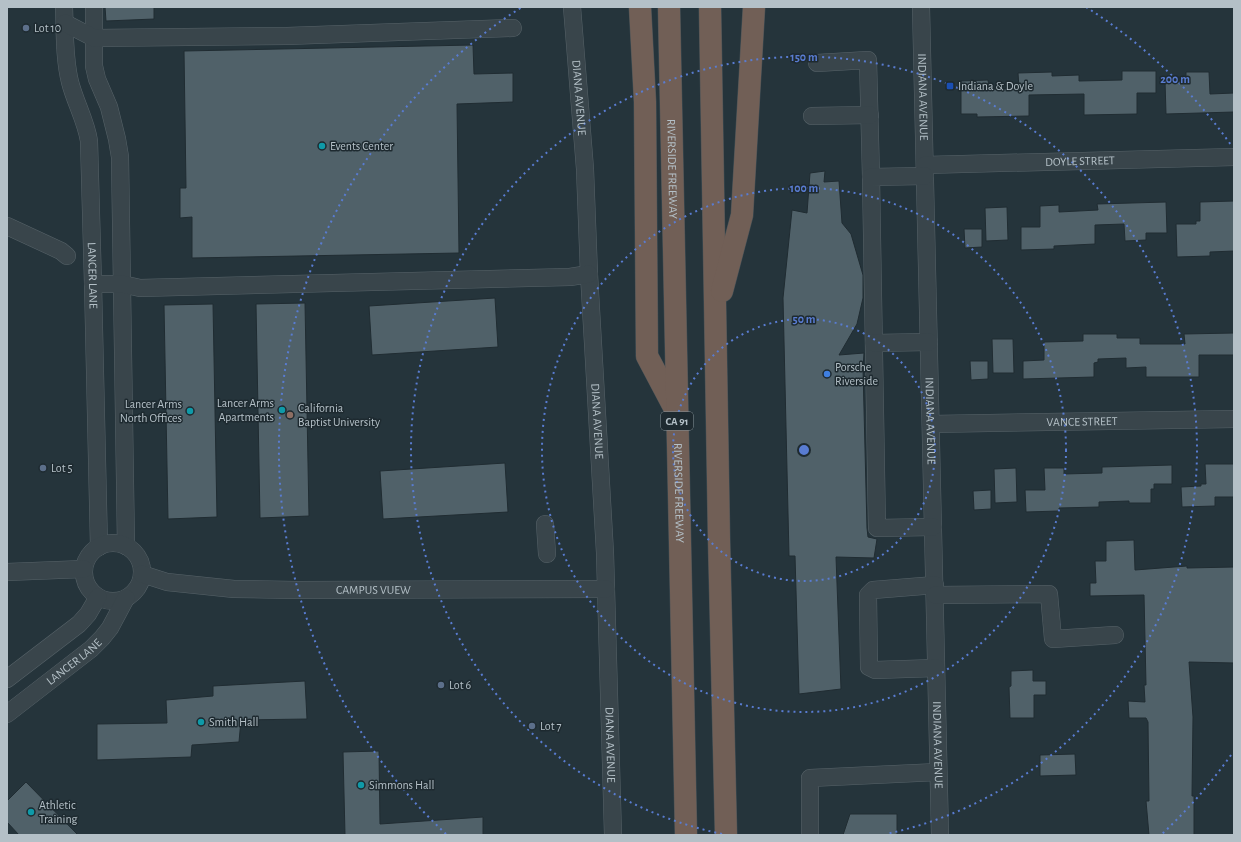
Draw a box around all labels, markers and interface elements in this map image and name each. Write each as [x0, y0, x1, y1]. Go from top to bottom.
place label: Lot 10 [34, 22, 61, 34]
marker: Lot 10 [21, 23, 31, 33]
text: 150 m [790, 51, 818, 63]
street label: INDIANA AVENUE [916, 53, 930, 141]
street label: DIANA AVENUE [570, 59, 588, 136]
text: 200 m [1160, 73, 1190, 85]
place label: Indiana & Doyle [958, 80, 1033, 93]
marker: Indiana & Doyle [945, 81, 955, 91]
street label: RIVERSIDE FREEWAY [665, 119, 679, 220]
place label: Events Center [330, 140, 393, 152]
marker: Events Center [317, 141, 327, 151]
street label: DOYLE STREET [1045, 154, 1115, 168]
text: 100 m [790, 182, 818, 194]
street label: LANCER LANE [86, 242, 100, 309]
text: 50 m [793, 313, 816, 325]
place label: Porsche Riverside [835, 361, 878, 387]
marker: Porsche Riverside [822, 369, 832, 379]
street label: INDIANA AVENUE [923, 377, 938, 465]
street label: DIANA AVENUE [589, 383, 606, 460]
place label: Lancer Arms Apartments [217, 397, 274, 423]
place label: Lancer Arms North Offices [120, 398, 182, 424]
place label: California Baptist University [298, 402, 380, 429]
marker: Lancer Arms Apartments [277, 405, 287, 415]
marker: Lancer Arms North Offices [185, 406, 195, 416]
marker: California Baptist University [285, 410, 295, 420]
road number: CA 91 [661, 412, 693, 430]
street label: VANCE STREET [1046, 415, 1118, 428]
street label: RIVERSIDE FREEWAY [672, 443, 686, 544]
centre of rings [797, 443, 811, 457]
place label: Lot 5 [51, 462, 73, 474]
marker: Lot 5 [38, 463, 48, 473]
street label: CAMPUS VUEW [336, 584, 411, 596]
street label: LANCER LANE [44, 636, 104, 687]
place label: Lot 6 [449, 679, 472, 691]
marker: Lot 6 [436, 680, 446, 690]
street label: INDIANA AVENUE [931, 701, 945, 789]
street label: DIANA AVENUE [603, 707, 618, 783]
place label: Smith Hall [209, 716, 259, 728]
marker: Smith Hall [196, 717, 206, 727]
place label: Lot 7 [540, 720, 562, 732]
marker: Lot 7 [527, 721, 537, 731]
place label: Simmons Hall [369, 779, 434, 791]
marker: Simmons Hall [356, 780, 366, 790]
place label: Athletic Training [39, 799, 78, 825]
marker: Athletic Training [26, 807, 36, 817]

